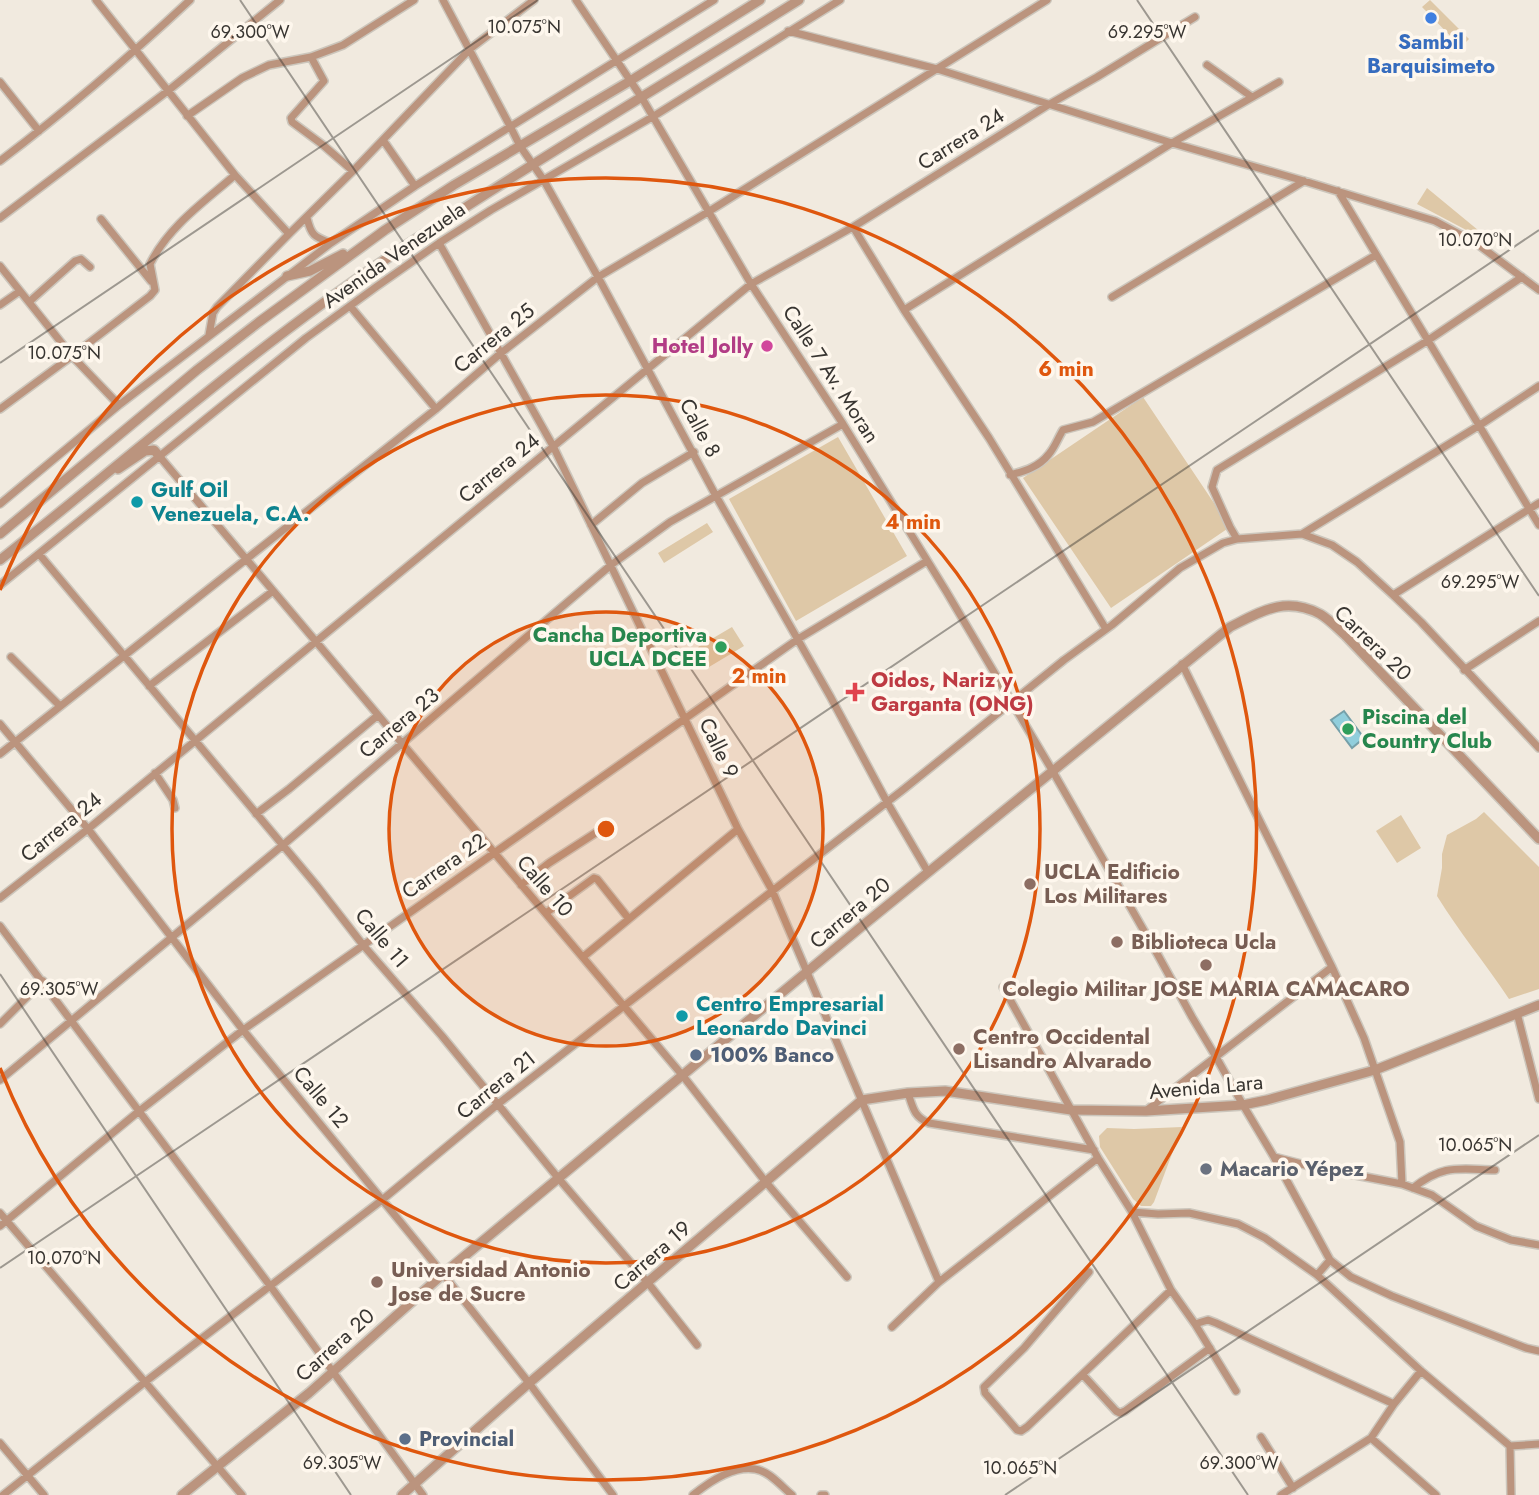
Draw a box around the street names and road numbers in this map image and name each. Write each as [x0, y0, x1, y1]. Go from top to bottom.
street label: Carrera 24 [912, 101, 1010, 177]
street label: Avenida Venezuela [317, 194, 471, 316]
street label: Carrera 25 [447, 296, 541, 380]
street label: Calle 7 Av. Moran [775, 299, 887, 449]
street label: Calle 8 [672, 393, 728, 463]
street label: Carrera 24 [452, 426, 546, 510]
street label: Carrera 20 [1327, 598, 1419, 688]
street label: Carrera 23 [352, 681, 446, 765]
street label: Calle 9 [692, 713, 746, 783]
street label: Carrera 24 [14, 785, 108, 869]
street label: Carrera 22 [396, 826, 492, 906]
street label: Calle 10 [510, 848, 580, 924]
street label: Carrera 20 [803, 870, 897, 956]
street label: Calle 11 [348, 901, 416, 975]
street label: Carrera 21 [450, 1044, 542, 1126]
street label: Calle 12 [286, 1060, 356, 1134]
street label: Avenida Lara [1148, 1067, 1264, 1107]
street label: Carrera 19 [606, 1214, 698, 1298]
street label: Carrera 20 [289, 1301, 381, 1389]

